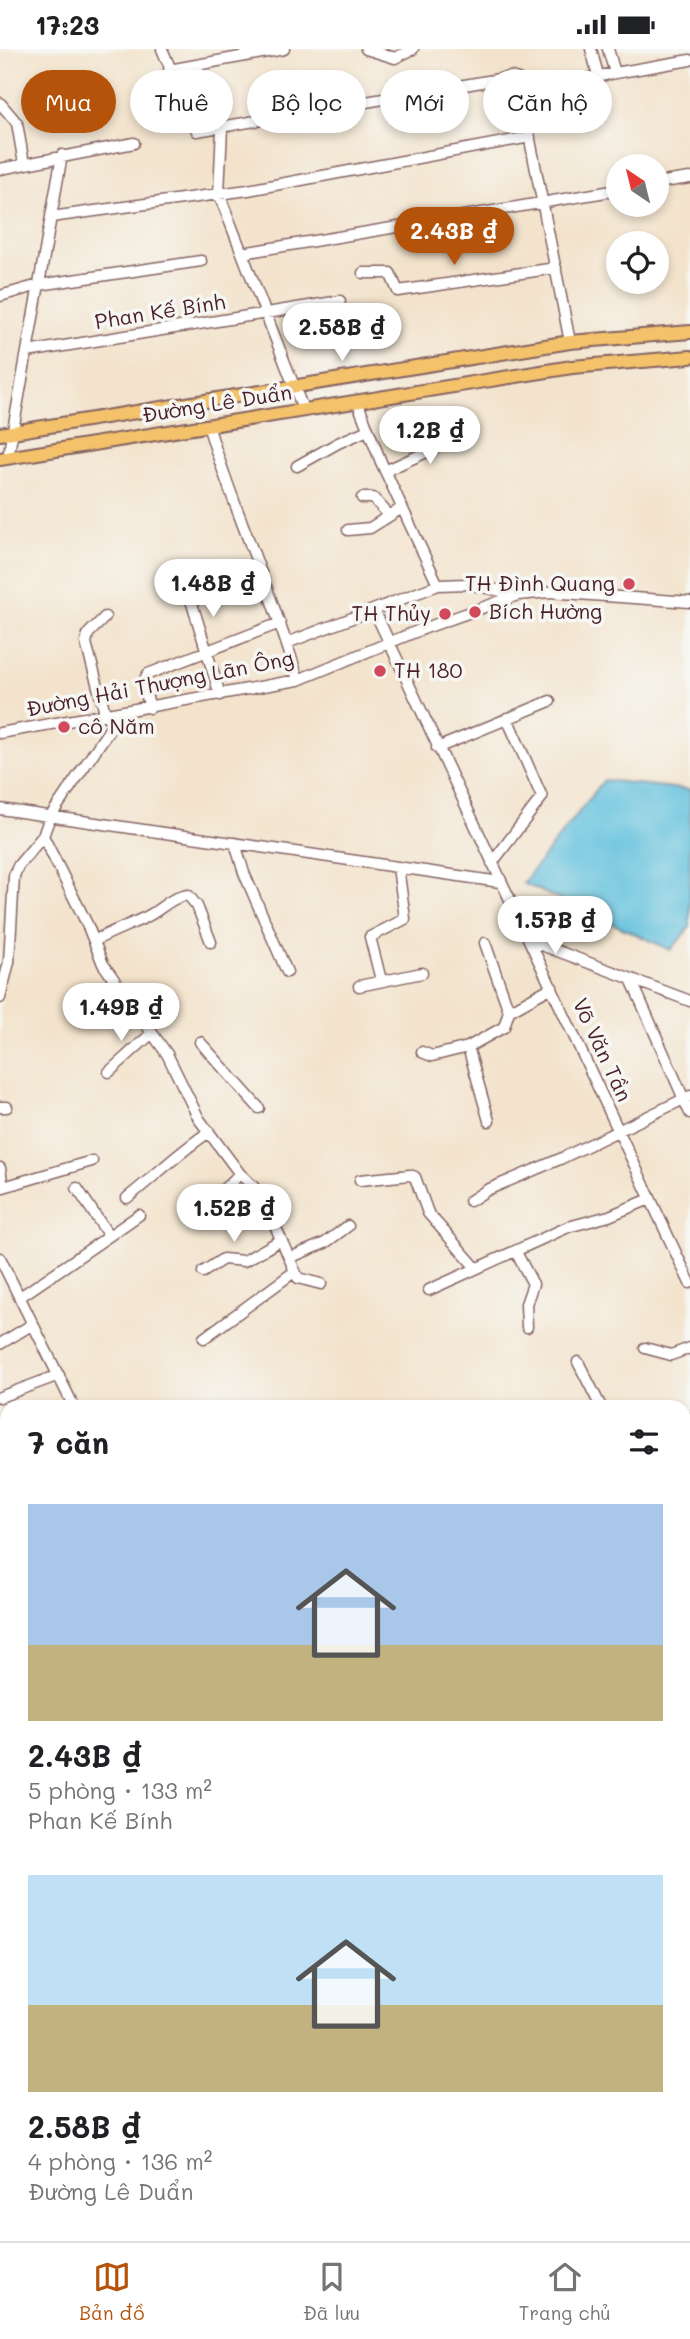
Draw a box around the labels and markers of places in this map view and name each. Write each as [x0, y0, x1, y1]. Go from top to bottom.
pin: 2.43B ₫ [389, 207, 519, 267]
pin: 2.58B ₫ [277, 303, 407, 363]
pin: 1.2B ₫ [373, 407, 487, 466]
pin: 1.48B ₫ [148, 559, 278, 619]
place label: TH Đình Quang [465, 569, 615, 596]
marker: TH Đình Quang [621, 576, 637, 592]
place label: Bích Hường [489, 597, 602, 624]
place label: TH Thủy [352, 599, 431, 626]
marker: Bích Hường [467, 604, 483, 620]
marker: TH Thủy [437, 606, 453, 622]
place label: TH 180 [394, 656, 462, 683]
marker: TH 180 [372, 663, 388, 679]
place label: cô Năm [78, 712, 155, 739]
marker: cô Năm [56, 719, 72, 735]
pin: 1.57B ₫ [490, 897, 620, 956]
pin: 1.49B ₫ [56, 983, 186, 1043]
pin: 1.52B ₫ [169, 1185, 299, 1244]

